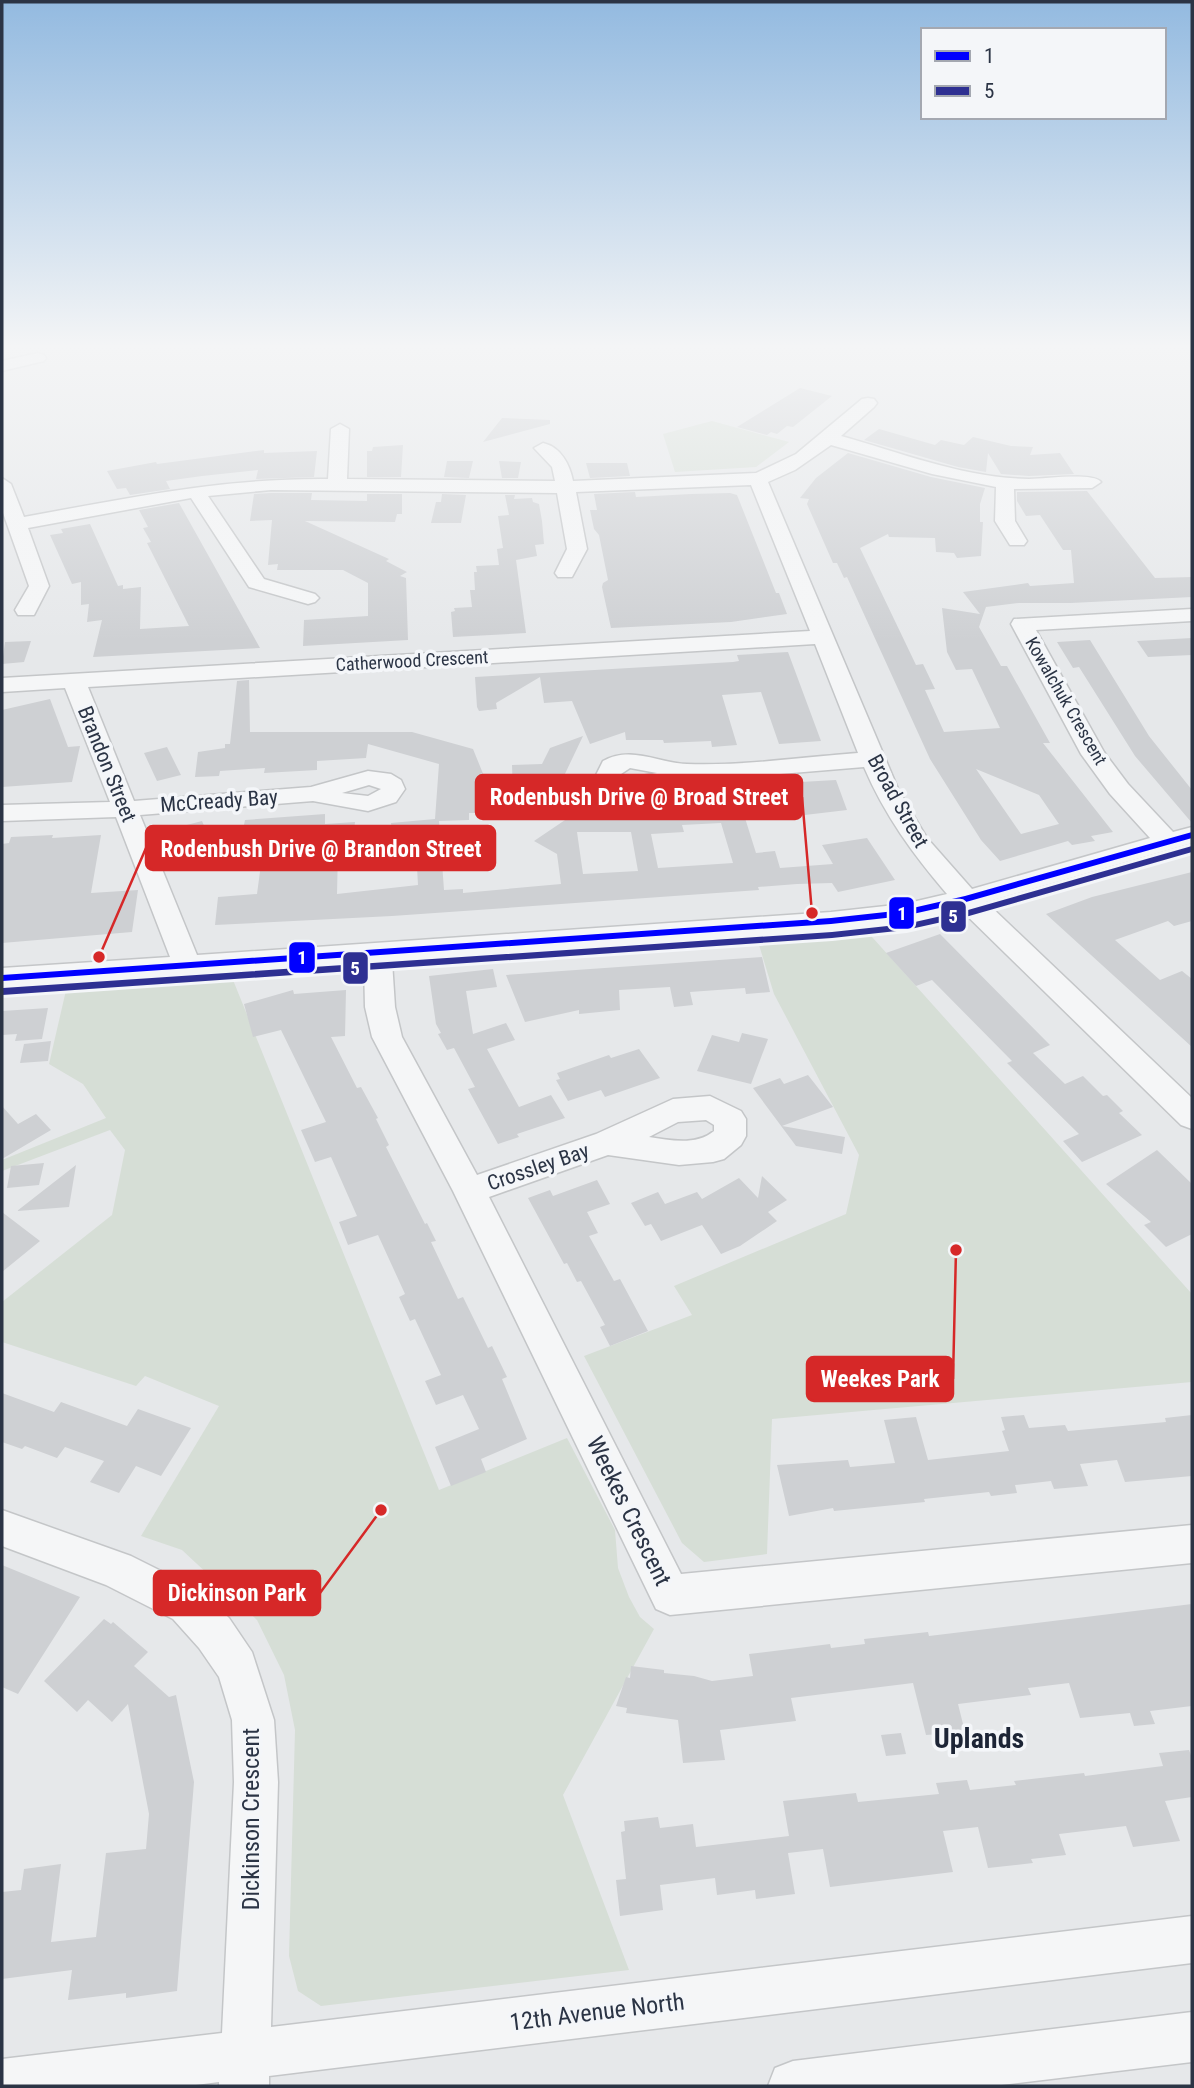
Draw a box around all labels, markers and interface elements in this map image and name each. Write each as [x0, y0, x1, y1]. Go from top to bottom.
legend [921, 28, 1166, 119]
text: 1 [984, 44, 994, 68]
text: 5 [984, 79, 994, 103]
street label: Kowalchuk Crescent [1021, 633, 1112, 768]
street label: Catherwood Crescent [335, 646, 489, 675]
street label: Brandon Street [73, 703, 141, 825]
street label: Broad Street [863, 750, 933, 852]
callout: Rodenbush Drive @ Broad Street [476, 775, 802, 819]
text: Rodenbush Drive @ Broad Street [490, 784, 788, 811]
street label: McCready Bay [159, 785, 279, 817]
callout: Rodenbush Drive @ Brandon Street [146, 826, 495, 870]
text: Rodenbush Drive @ Brandon Street [160, 836, 482, 863]
line badge: 1 [888, 896, 915, 930]
line badge: 5 [940, 900, 967, 933]
text: 1 [897, 902, 907, 925]
text: 5 [948, 905, 958, 928]
line badge: 1 [288, 941, 316, 974]
text: 1 [297, 946, 307, 969]
line badge: 5 [342, 951, 369, 985]
text: 5 [350, 957, 360, 980]
street label: Crossley Bay [484, 1138, 592, 1196]
callout: Weekes Park [807, 1357, 953, 1401]
text: Weekes Park [821, 1366, 940, 1393]
street label: Weekes Crescent [581, 1432, 677, 1590]
callout: Dickinson Park [154, 1571, 320, 1615]
text: Dickinson Park [168, 1580, 307, 1607]
district label: Uplands [934, 1722, 1024, 1755]
street label: Dickinson Crescent [237, 1728, 265, 1910]
street label: 12th Avenue North [508, 1987, 686, 2037]

